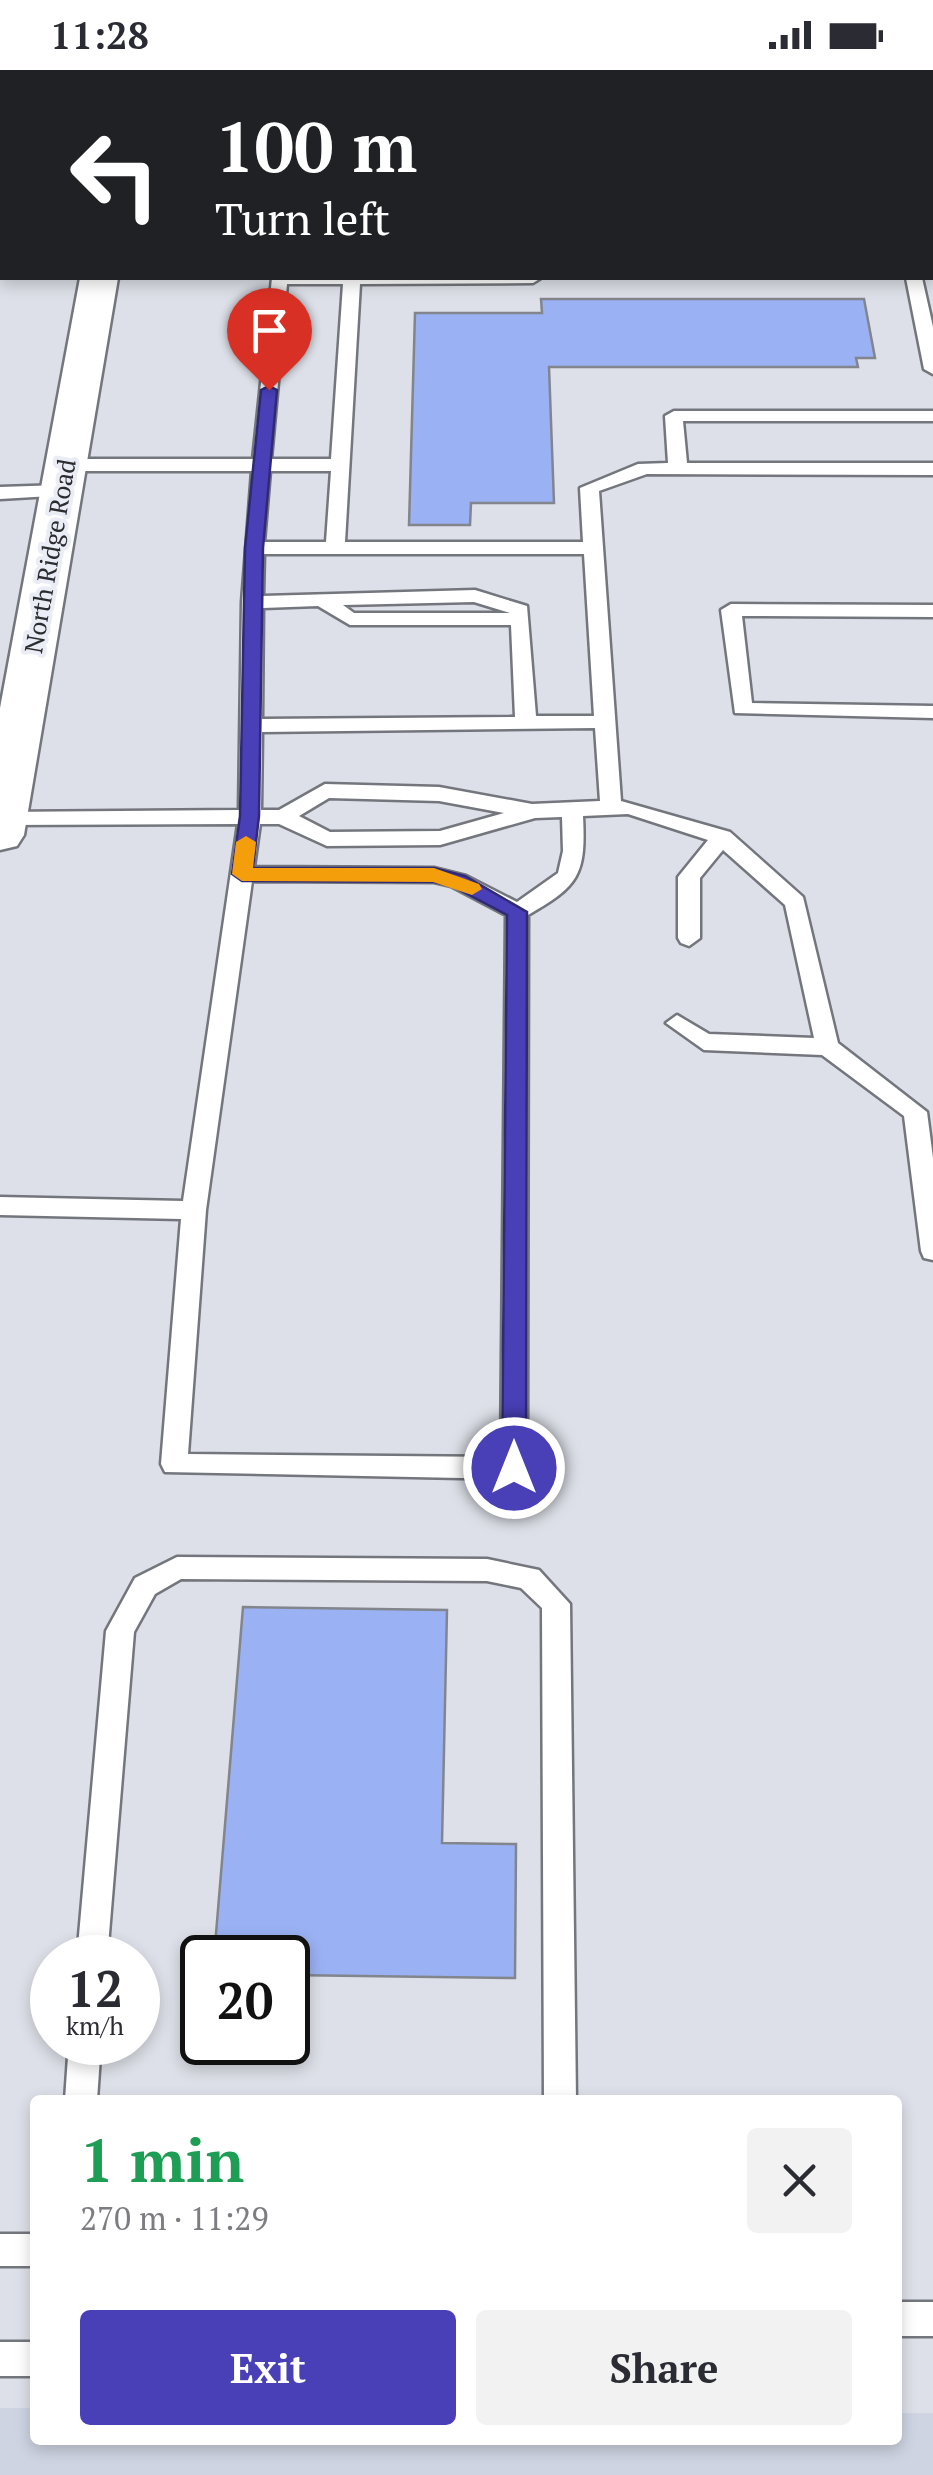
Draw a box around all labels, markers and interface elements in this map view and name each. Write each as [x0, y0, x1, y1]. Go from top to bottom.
text: 11:28 [50, 10, 149, 60]
text: 100 m [215, 99, 417, 192]
icon: left [50, 110, 180, 240]
text: Turn left [215, 188, 390, 248]
pin [227, 288, 312, 391]
icon: arrive [242, 303, 297, 358]
street label: North Ridge Road [16, 456, 83, 656]
position arrow [462, 1416, 566, 1520]
speed limit sign: 20 [180, 1935, 310, 2065]
text: 12 [67, 1955, 123, 2021]
text: km/h [66, 2009, 124, 2042]
text: 1 min [80, 2120, 244, 2199]
button: close [747, 2128, 852, 2233]
text: 270 m · 11:29 [80, 2197, 268, 2239]
button: Exit [80, 2310, 456, 2425]
button: Share [476, 2310, 852, 2425]

